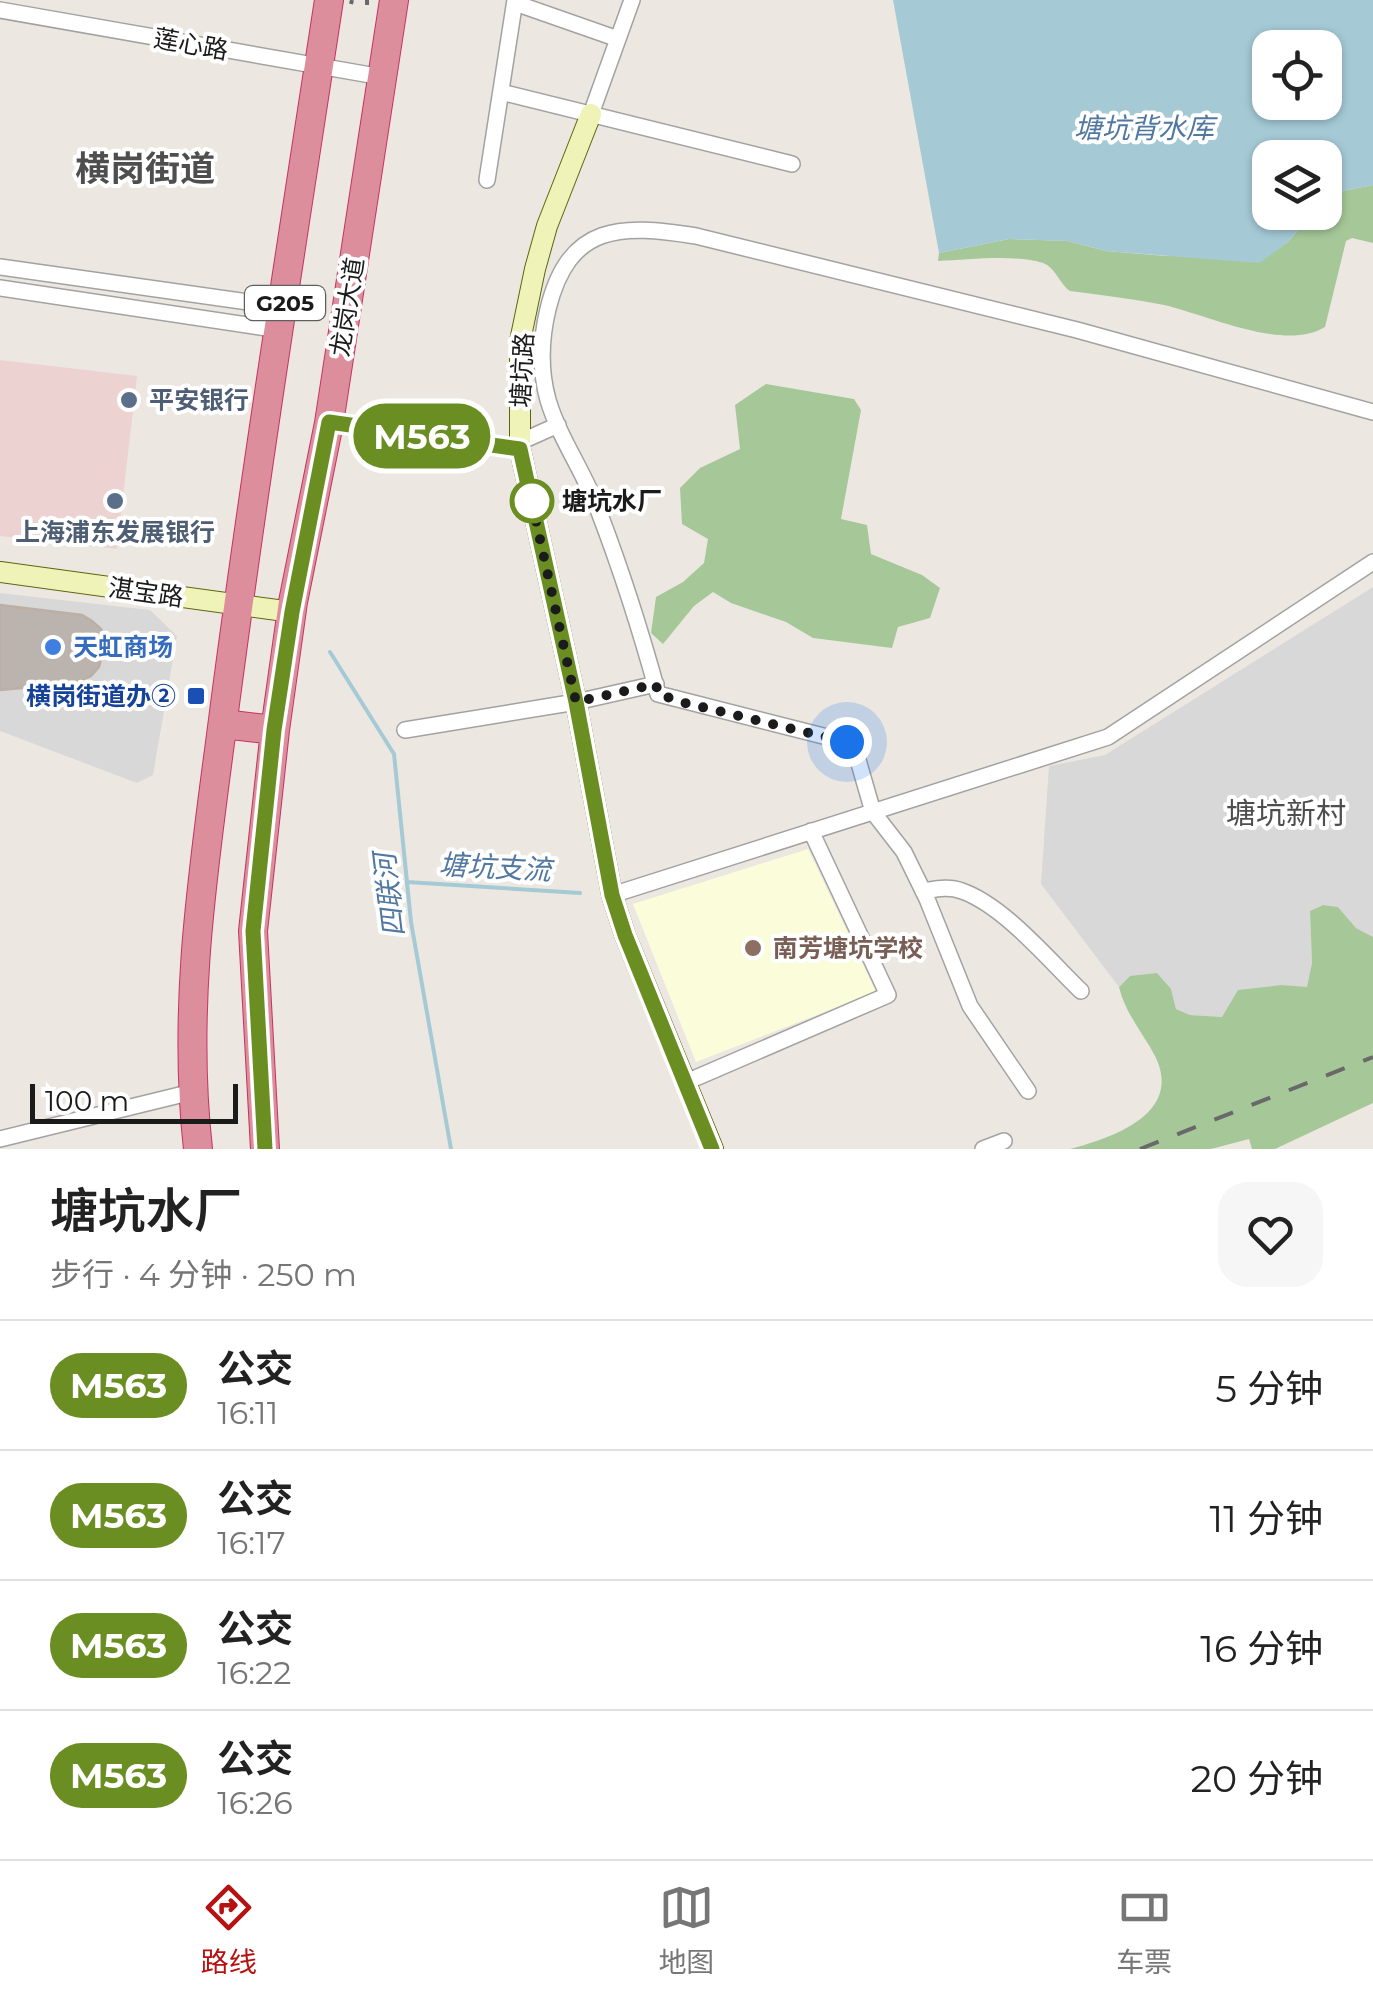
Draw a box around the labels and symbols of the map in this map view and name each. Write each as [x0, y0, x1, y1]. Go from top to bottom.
street label: 莲心路 [151, 23, 231, 65]
water label: 塘坑背水库 [1074, 111, 1218, 145]
district label: 横岗街道 [75, 147, 215, 190]
street label: 龙岗大道 [324, 255, 370, 359]
road number: G205 [245, 286, 325, 320]
street label: 塘坑路 [505, 332, 539, 408]
place label: 平安银行 [149, 385, 249, 415]
marker: 平安银行 [118, 389, 140, 411]
line badge: M563 [352, 404, 492, 468]
marker: 塘坑水厂 [511, 480, 553, 522]
place label: 塘坑水厂 [562, 486, 662, 516]
marker: 上海浦东发展银行 [104, 490, 126, 512]
place label: 上海浦东发展银行 [15, 517, 215, 547]
street label: 湛宝路 [107, 572, 185, 612]
place label: 天虹商场 [73, 632, 173, 662]
marker: 天虹商场 [42, 636, 64, 658]
place label: 横岗街道办② [26, 681, 176, 711]
marker: 横岗街道办② [185, 685, 207, 707]
your location [822, 717, 872, 767]
district label: 塘坑新村 [1226, 795, 1346, 832]
water label: 四联河 [366, 846, 411, 939]
water label: 塘坑支流 [438, 847, 556, 887]
place label: 南芳塘坑学校 [773, 933, 923, 963]
marker: 南芳塘坑学校 [742, 937, 764, 959]
scale bar [30, 1079, 238, 1124]

